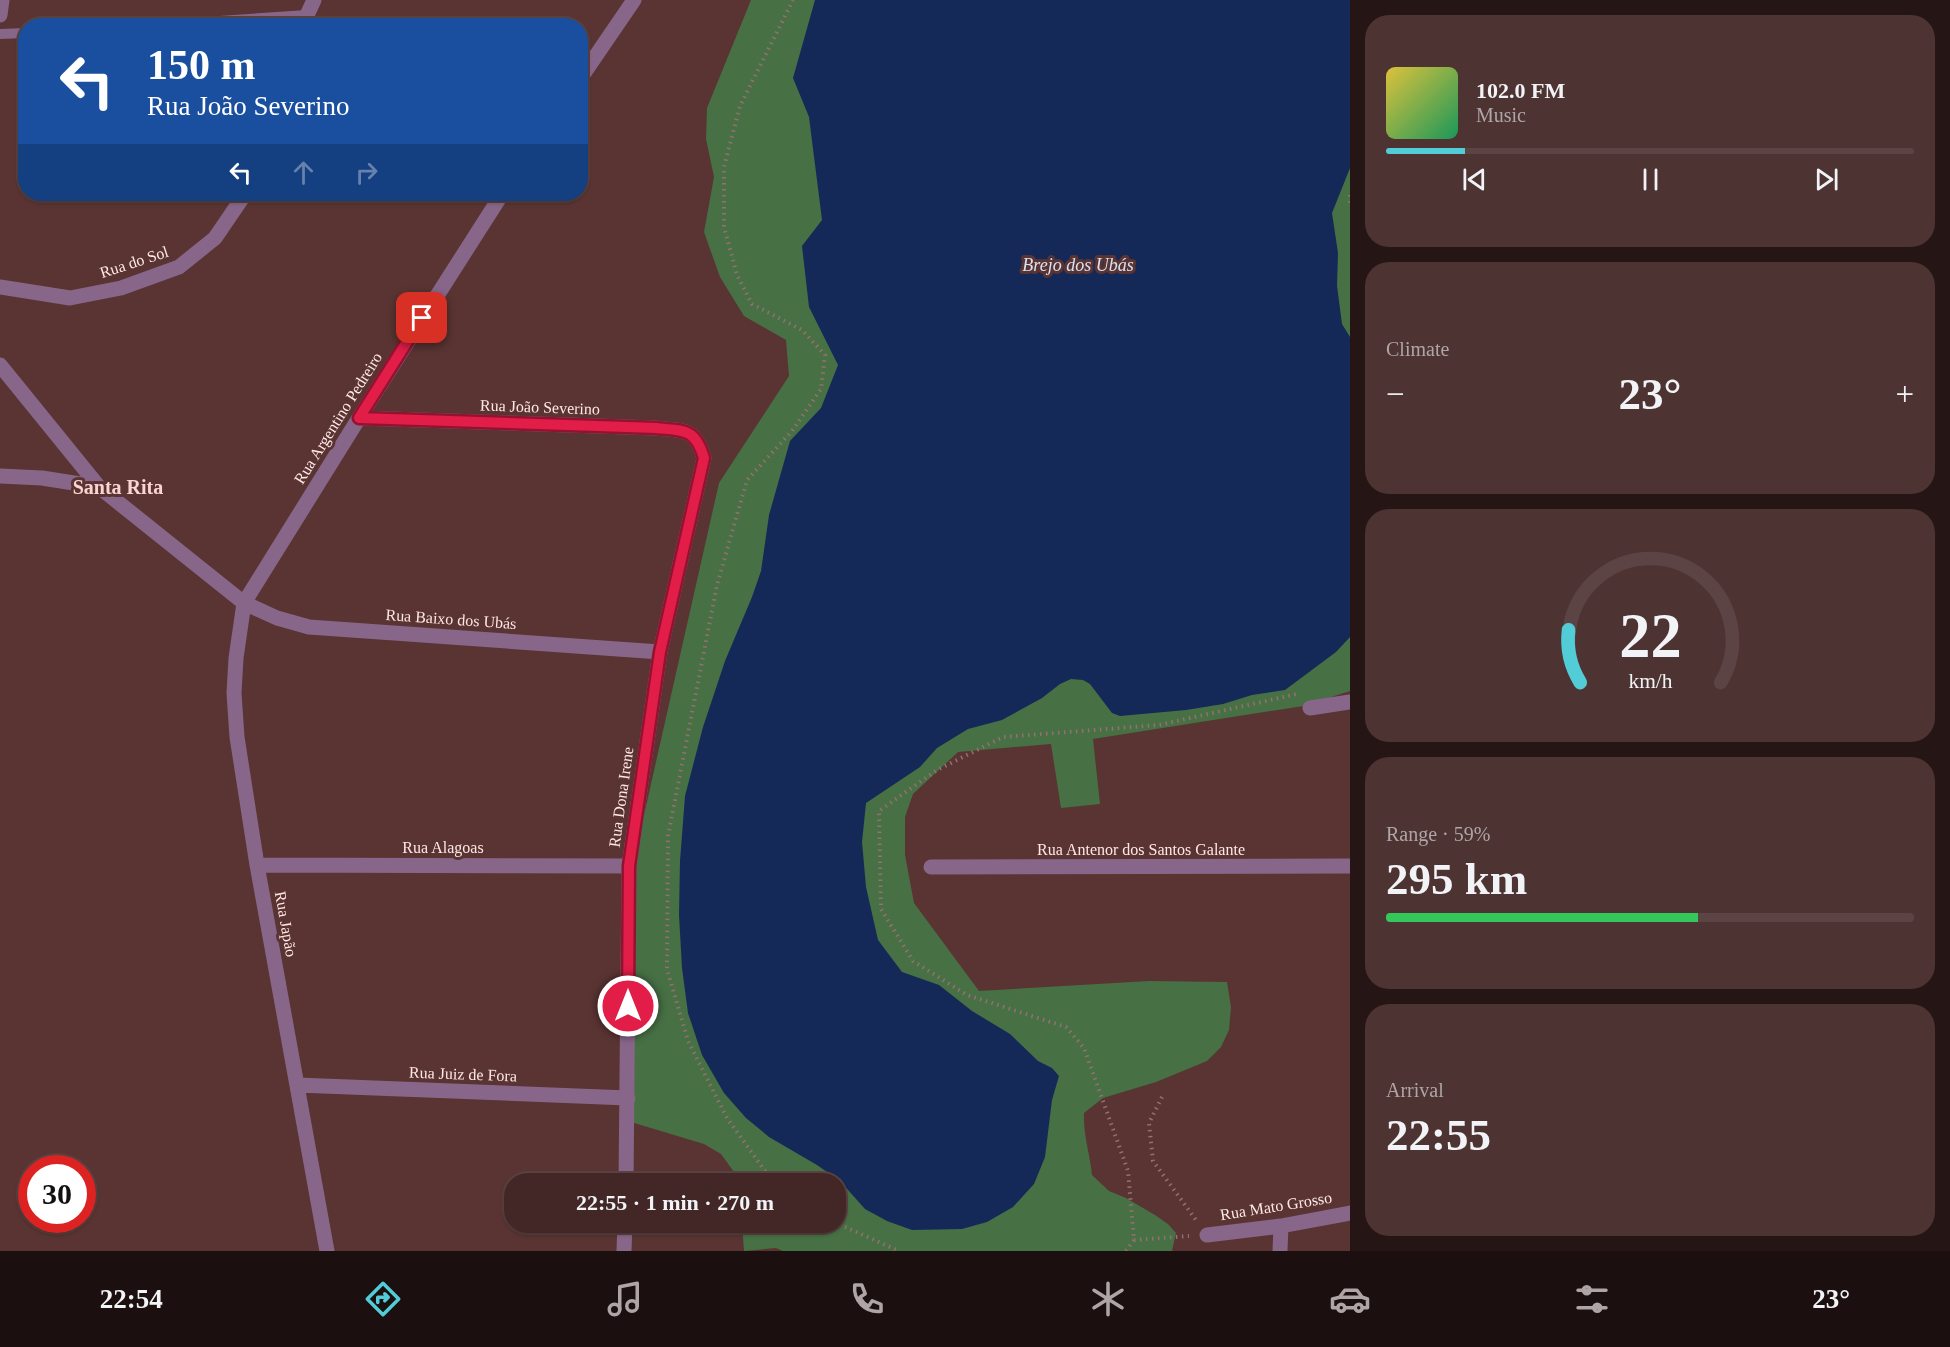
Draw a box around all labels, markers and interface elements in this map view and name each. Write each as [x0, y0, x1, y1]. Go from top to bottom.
icon: left [48, 42, 126, 120]
text: 150 m [147, 42, 256, 88]
text: 102.0 FM [1476, 78, 1565, 103]
text: Rua João Severino [147, 91, 349, 121]
text: Music [1476, 104, 1526, 126]
icon: left [224, 156, 257, 189]
icon: ahead [287, 156, 320, 189]
icon: right [350, 156, 383, 189]
icon: previous [1458, 163, 1491, 196]
icon: pause [1634, 163, 1667, 196]
icon: next [1810, 163, 1843, 196]
street label: Rua do Sol [98, 243, 171, 281]
water label: Brejo dos Ubás [1022, 255, 1134, 275]
pin [396, 292, 447, 343]
icon: arrive [405, 301, 438, 334]
text: Climate [1386, 338, 1449, 360]
street label: Rua Argentino Pedreiro [291, 349, 386, 487]
text: 23° [1619, 369, 1682, 419]
text: − [1386, 376, 1405, 412]
text: + [1895, 376, 1914, 412]
street label: Rua João Severino [480, 396, 600, 418]
district label: Santa Rita [73, 476, 163, 498]
text: 22 [1619, 601, 1681, 670]
street label: Rua Baixo dos Ubás [385, 606, 517, 632]
text: km/h [1628, 669, 1672, 693]
street label: Rua Dona Irene [606, 746, 636, 848]
text: Range · 59% [1386, 823, 1490, 845]
street label: Rua Alagoas [402, 839, 484, 857]
street label: Rua Antenor dos Santos Galante [1037, 841, 1245, 858]
text: 295 km [1386, 854, 1527, 904]
street label: Rua Japão [271, 890, 300, 958]
position arrow [596, 974, 660, 1038]
street label: Rua Juiz de Fora [409, 1064, 517, 1084]
text: Arrival [1386, 1079, 1444, 1101]
text: 22:55 [1386, 1110, 1491, 1160]
speed limit sign: 30 [18, 1155, 96, 1233]
street label: Rua Mato Grosso [1219, 1189, 1333, 1223]
text: 22:55 · 1 min · 270 m [576, 1190, 774, 1215]
icon: directions [362, 1278, 404, 1320]
icon: music [604, 1278, 646, 1320]
icon: phone [846, 1278, 888, 1320]
icon: climate [1087, 1278, 1129, 1320]
icon: car [1329, 1278, 1371, 1320]
icon: filters [1571, 1278, 1613, 1320]
text: 22:54 [100, 1284, 163, 1314]
text: 23° [1812, 1284, 1850, 1314]

